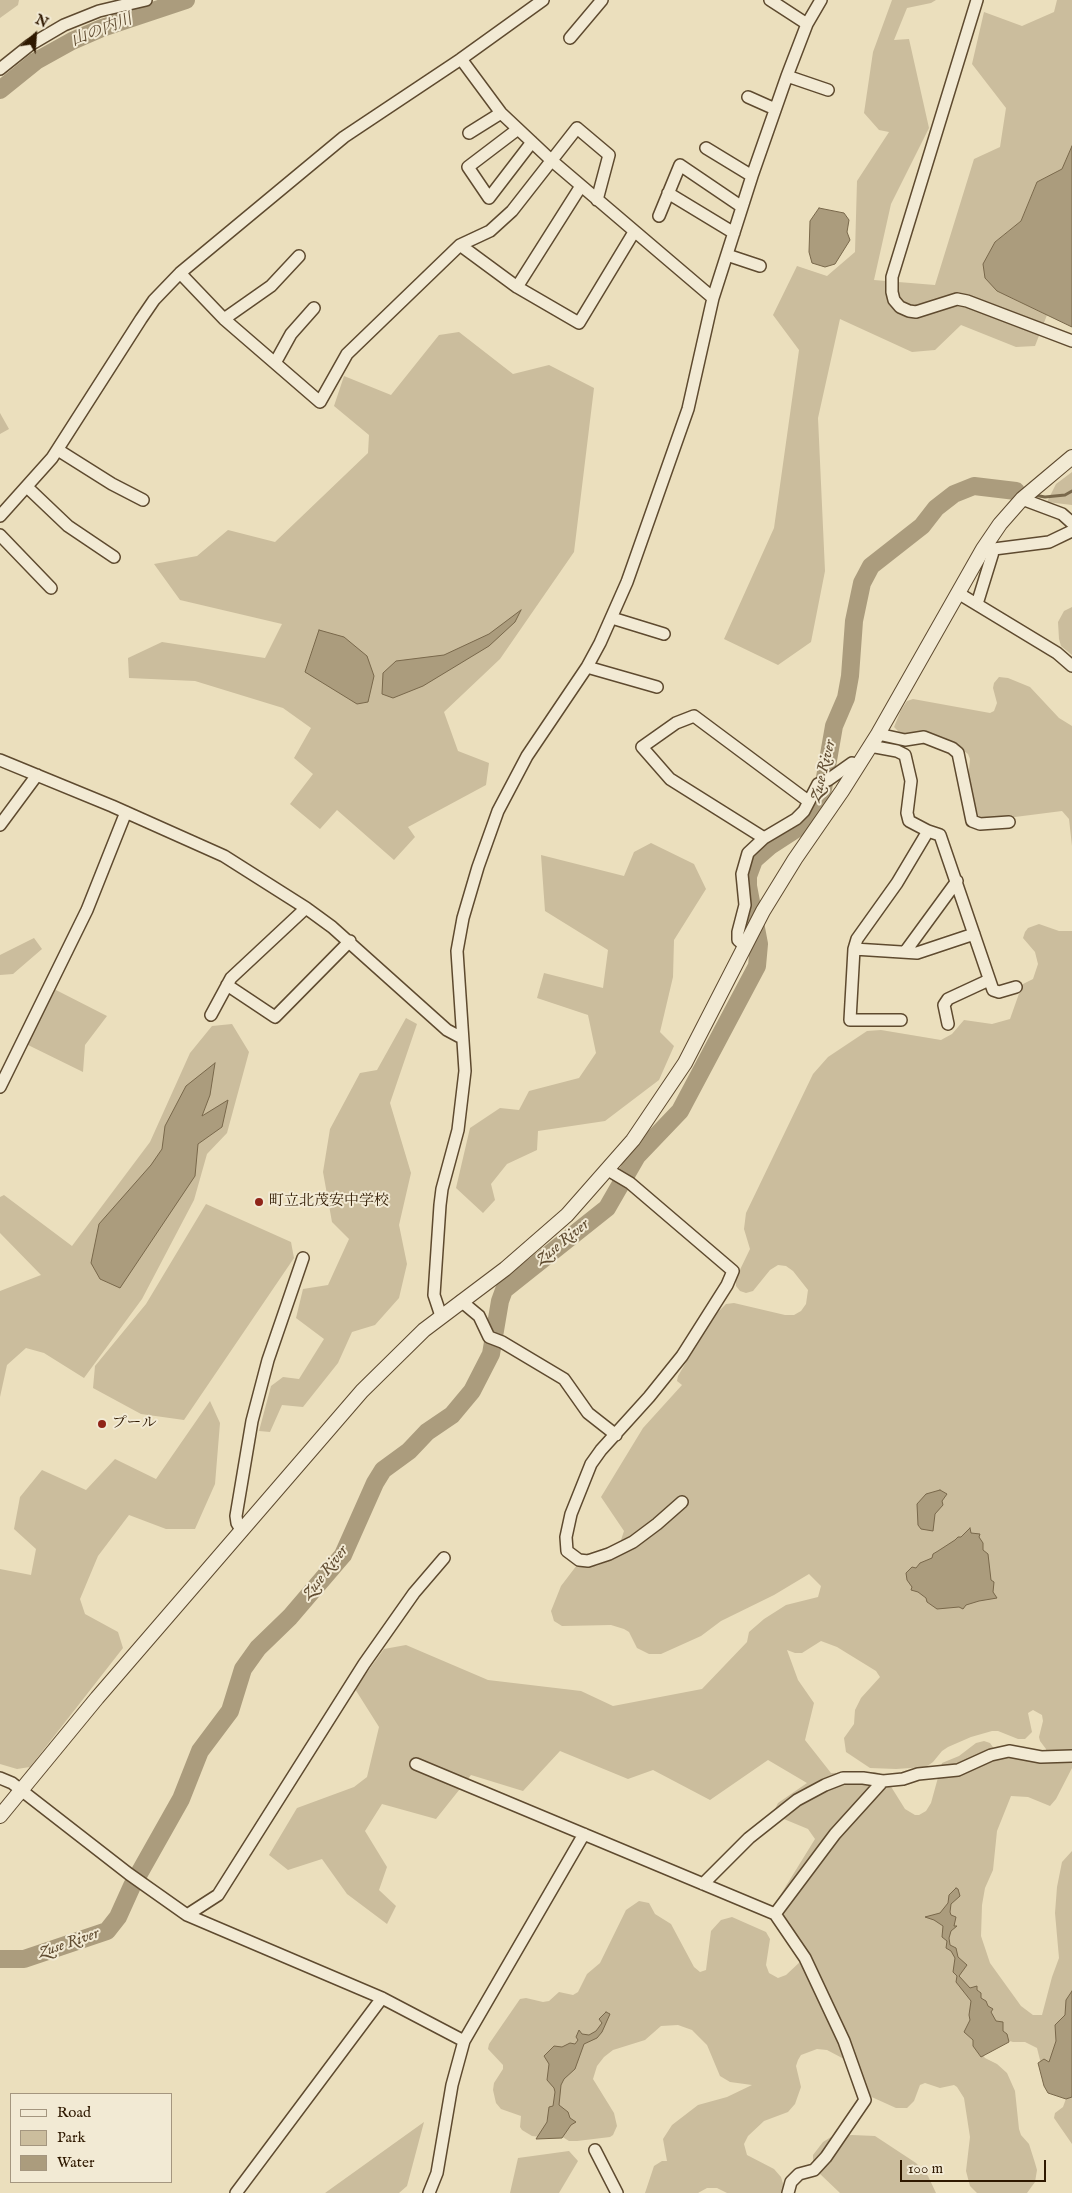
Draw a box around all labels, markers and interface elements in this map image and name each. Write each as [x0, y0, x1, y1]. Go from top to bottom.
north arrow [10, 10, 60, 60]
text: N [32, 11, 51, 32]
water label: 山の内川 [69, 11, 135, 51]
water label: Zuse River [807, 738, 841, 804]
place label: 町立北茂安中学校 [269, 1193, 389, 1211]
marker: 町立北茂安中学校 [253, 1196, 265, 1208]
water label: Zuse River [532, 1216, 594, 1270]
place label: プール [112, 1415, 157, 1433]
marker: プール [96, 1418, 108, 1430]
water label: Zuse River [299, 1542, 353, 1604]
water label: Zuse River [36, 1925, 102, 1963]
legend [10, 2093, 172, 2183]
text: Road [57, 2103, 91, 2122]
text: Park [57, 2128, 86, 2147]
scale bar [902, 2150, 1048, 2182]
text: Water [57, 2153, 94, 2172]
text: 100 m [908, 2159, 943, 2178]

